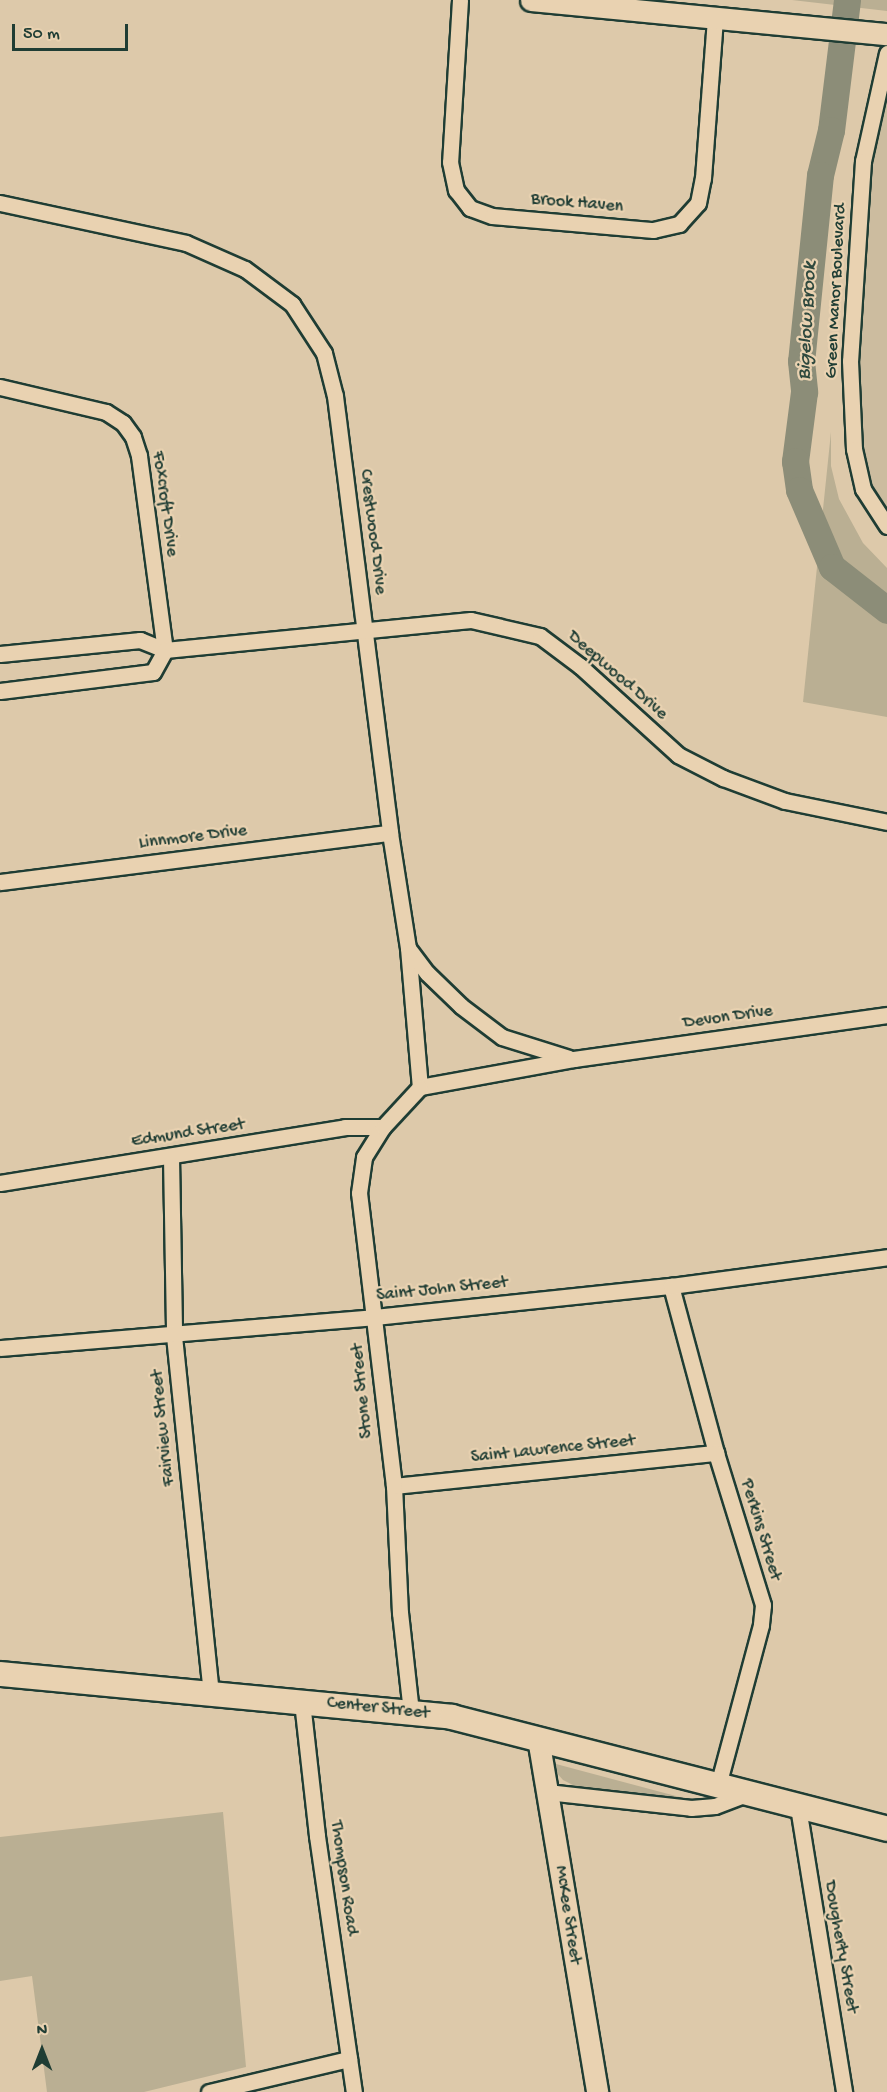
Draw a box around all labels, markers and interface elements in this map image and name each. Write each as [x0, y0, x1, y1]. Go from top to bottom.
scale bar [15, 12, 130, 50]
text: 50 m [23, 24, 60, 45]
street label: Brook Haven [530, 189, 624, 219]
street label: Green Manor Boulevard [822, 203, 852, 379]
water label: Bigelow Brook [793, 261, 823, 381]
street label: Foxcroft Drive [146, 450, 182, 558]
street label: Crestwood Drive [354, 468, 390, 596]
street label: Deepwood Drive [562, 627, 672, 725]
street label: Linnmore Drive [138, 821, 248, 855]
street label: Devon Drive [682, 1001, 774, 1035]
street label: Edmund Street [130, 1114, 246, 1154]
street label: Saint John Street [375, 1272, 509, 1308]
street label: Stone Street [347, 1343, 379, 1439]
street label: Fairview Street [147, 1369, 181, 1487]
street label: Saint Lawrence Street [470, 1431, 636, 1469]
street label: Perkins Street [734, 1477, 786, 1583]
street label: Center Street [326, 1693, 430, 1725]
street label: Thompson Road [324, 1819, 362, 1937]
street label: McKee Street [549, 1864, 585, 1966]
street label: Dougherty Street [818, 1879, 862, 2015]
north arrow [12, 2020, 72, 2080]
text: N [37, 2022, 47, 2041]

